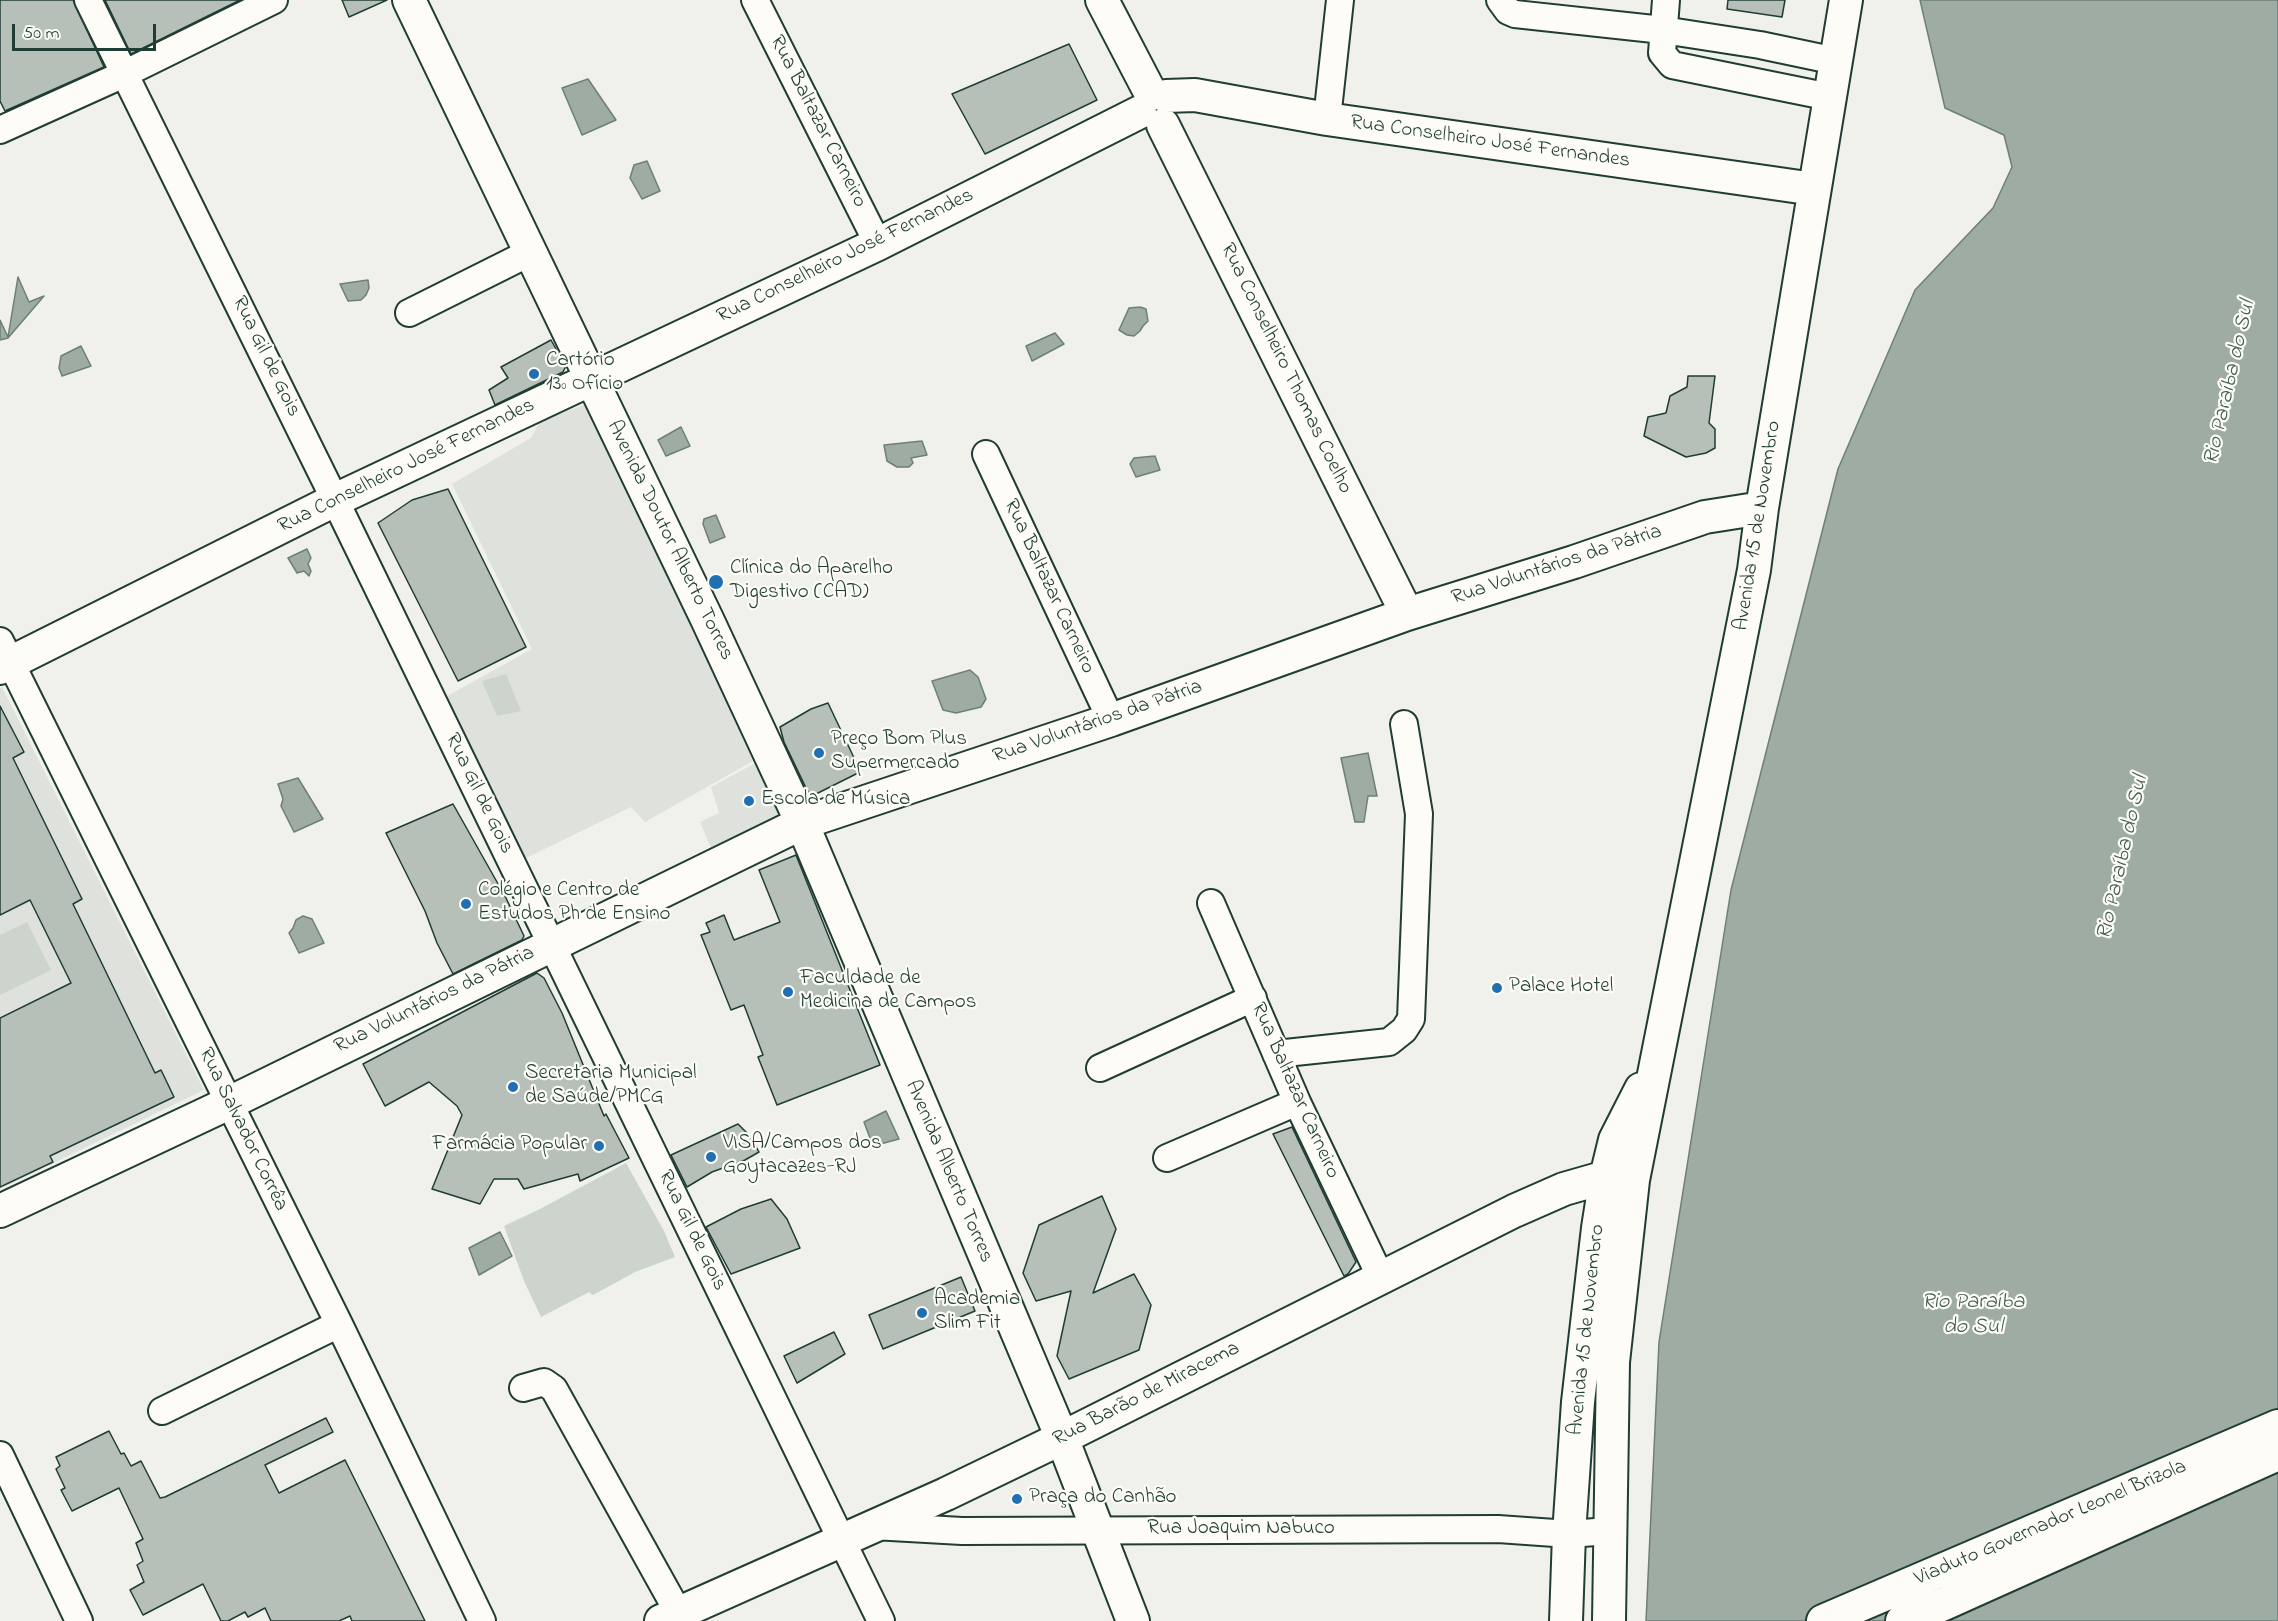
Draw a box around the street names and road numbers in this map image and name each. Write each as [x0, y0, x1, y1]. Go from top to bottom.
street label: Rua Baltazar Carneiro [763, 32, 871, 212]
street label: Rua Conselheiro José Fernandes [1348, 111, 1632, 175]
street label: Rua Conselheiro José Fernandes [714, 184, 978, 330]
street label: Rua Conselheiro Thomas Coelho [1213, 240, 1357, 498]
street label: Rua Gil de Gois [225, 293, 305, 421]
street label: Rua Conselheiro José Fernandes [275, 394, 539, 540]
street label: Avenida Doutor Alberto Torres [600, 417, 738, 665]
street label: Avenida 15 de Novembro [1730, 419, 1788, 633]
street label: Rua Baltazar Carneiro [996, 496, 1100, 678]
street label: Rua Voluntários da Pátria [1449, 520, 1665, 612]
street label: Rua Voluntários da Pátria [990, 675, 1206, 771]
street label: Rua Gil de Gois [438, 730, 518, 858]
street label: Rua Voluntários da Pátria [331, 942, 539, 1060]
street label: Rua Baltazar Carneiro [1244, 999, 1344, 1183]
street label: Rua Salvador Corrêa [192, 1044, 292, 1216]
street label: Avenida Alberto Torres [898, 1077, 998, 1267]
street label: Rua Gil de Gois [651, 1167, 731, 1295]
street label: Avenida 15 de Novembro [1564, 1223, 1612, 1437]
street label: Rua Barão de Miracema [1049, 1337, 1245, 1453]
street label: Viaduto Governador Leonel Brizola [1911, 1455, 2191, 1593]
street label: Rua Joaquim Nabuco [1147, 1517, 1335, 1543]

